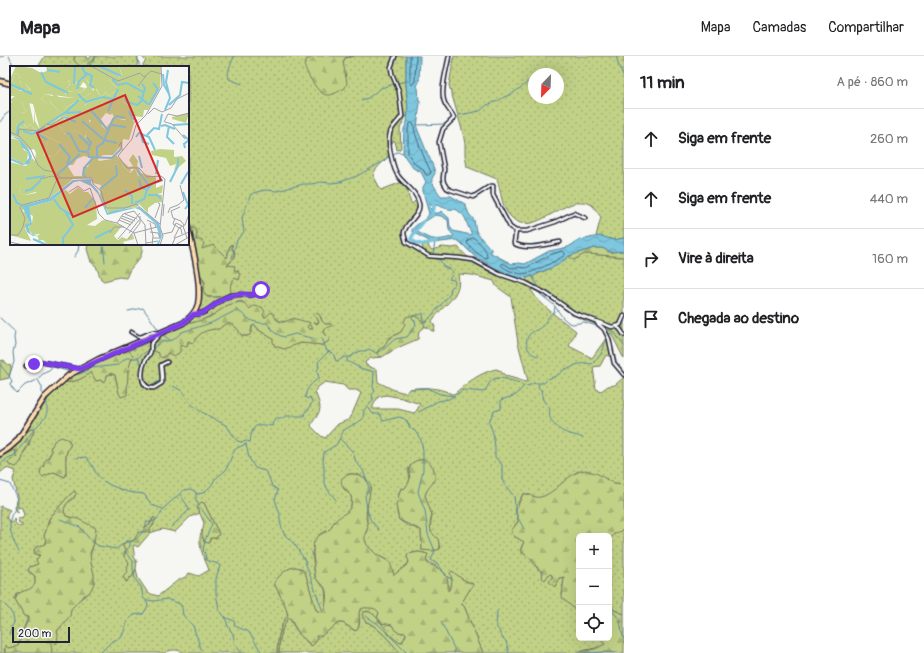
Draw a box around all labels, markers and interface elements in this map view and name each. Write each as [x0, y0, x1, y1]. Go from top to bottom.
text: Mapa [20, 16, 60, 40]
text: Mapa [701, 19, 730, 36]
text: Camadas [752, 19, 806, 36]
text: Compartilhar [828, 19, 904, 36]
inset map [10, 66, 189, 245]
north arrow [528, 68, 564, 104]
text: 11 min [640, 72, 685, 93]
text: A pé · 860 m [836, 74, 908, 90]
icon: ahead [640, 128, 662, 150]
text: Siga em frente [678, 129, 771, 148]
text: 260 m [870, 131, 908, 147]
icon: ahead [640, 188, 662, 210]
text: Siga em frente [678, 189, 771, 208]
text: 440 m [870, 191, 908, 207]
icon: right [640, 248, 662, 270]
text: Vire à direita [678, 249, 754, 268]
text: 160 m [872, 251, 908, 267]
route start [252, 281, 270, 299]
icon: arrive [640, 308, 662, 330]
text: Chegada ao destino [678, 309, 799, 328]
route end [25, 355, 43, 373]
map controls [576, 533, 612, 641]
button: + [576, 533, 612, 569]
button: − [576, 569, 612, 605]
button: locate [576, 605, 612, 641]
scale bar [12, 625, 70, 644]
text: 200 m [18, 627, 51, 640]

